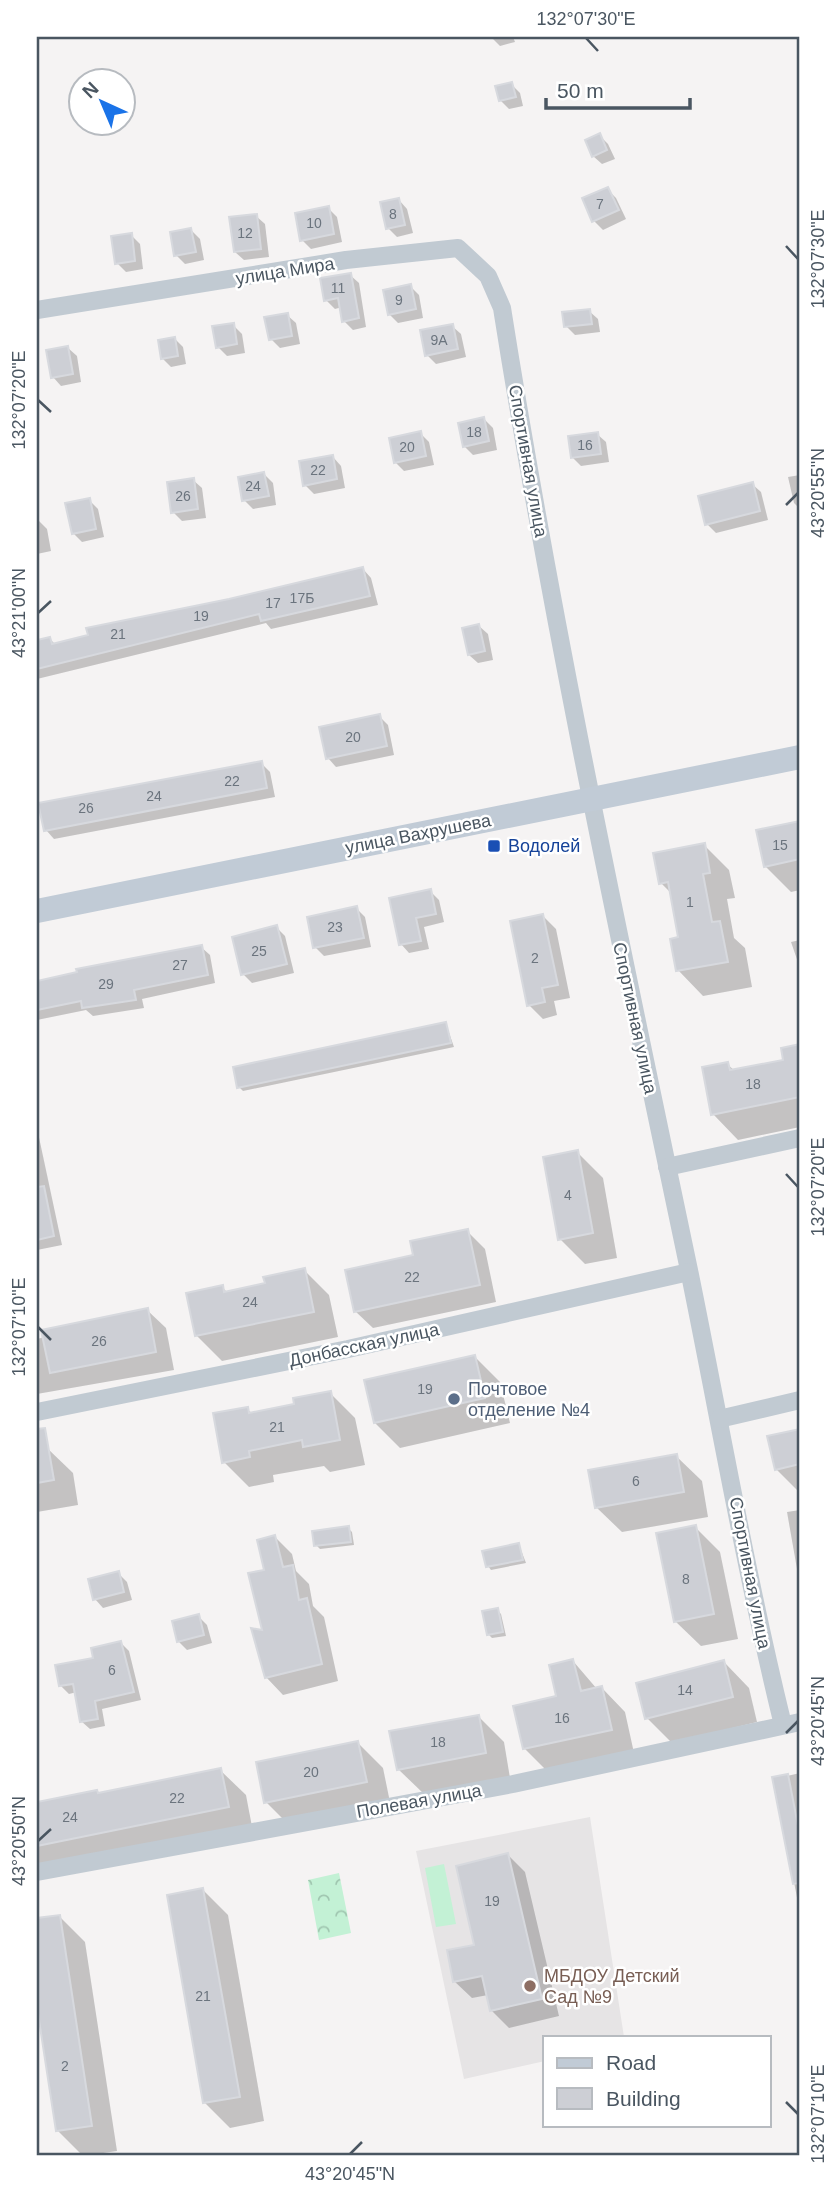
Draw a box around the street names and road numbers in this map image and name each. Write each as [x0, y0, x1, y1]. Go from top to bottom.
street label: улица Мира [234, 253, 337, 289]
street label: Спортивная улица [505, 383, 551, 540]
street label: улица Вахрушева [343, 810, 494, 858]
street label: Спортивная улица [609, 940, 661, 1097]
street label: Донбасская улица [287, 1319, 442, 1371]
street label: Спортивная улица [725, 1495, 775, 1652]
street label: Полевая улица [355, 1780, 484, 1822]

